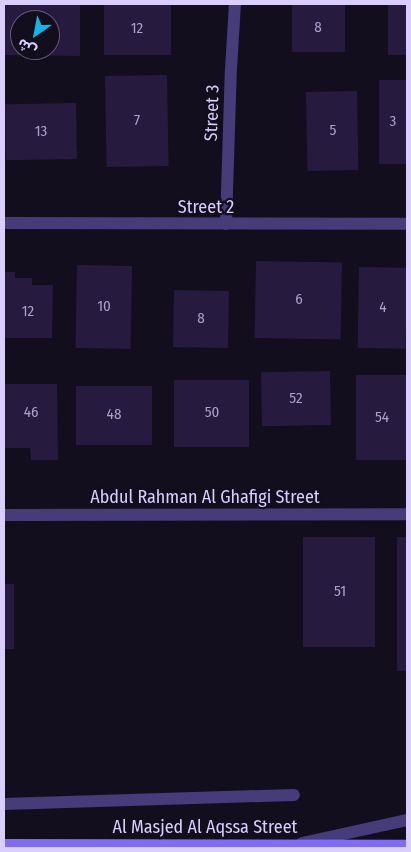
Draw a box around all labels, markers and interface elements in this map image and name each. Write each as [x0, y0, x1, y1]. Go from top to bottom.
north arrow [10, 10, 60, 60]
house number: 8 [314, 19, 322, 37]
house number: 12 [131, 20, 143, 38]
text: ش [14, 35, 40, 60]
street label: Street 3 [200, 84, 224, 142]
house number: 7 [134, 112, 140, 130]
house number: 3 [390, 113, 396, 131]
house number: 5 [330, 122, 336, 140]
house number: 13 [35, 123, 47, 141]
street label: Street 2 [178, 196, 234, 218]
house number: 6 [295, 291, 303, 309]
house number: 10 [97, 298, 111, 316]
house number: 4 [379, 299, 387, 317]
house number: 12 [22, 303, 34, 321]
house number: 8 [197, 310, 205, 328]
house number: 52 [289, 390, 303, 408]
house number: 46 [24, 404, 38, 422]
house number: 50 [205, 404, 219, 422]
house number: 48 [107, 406, 121, 424]
house number: 54 [375, 409, 389, 427]
street label: Abdul Rahman Al Ghafigi Street [90, 486, 320, 508]
house number: 51 [334, 583, 346, 601]
street label: Al Masjed Al Aqssa Street [113, 816, 297, 838]

